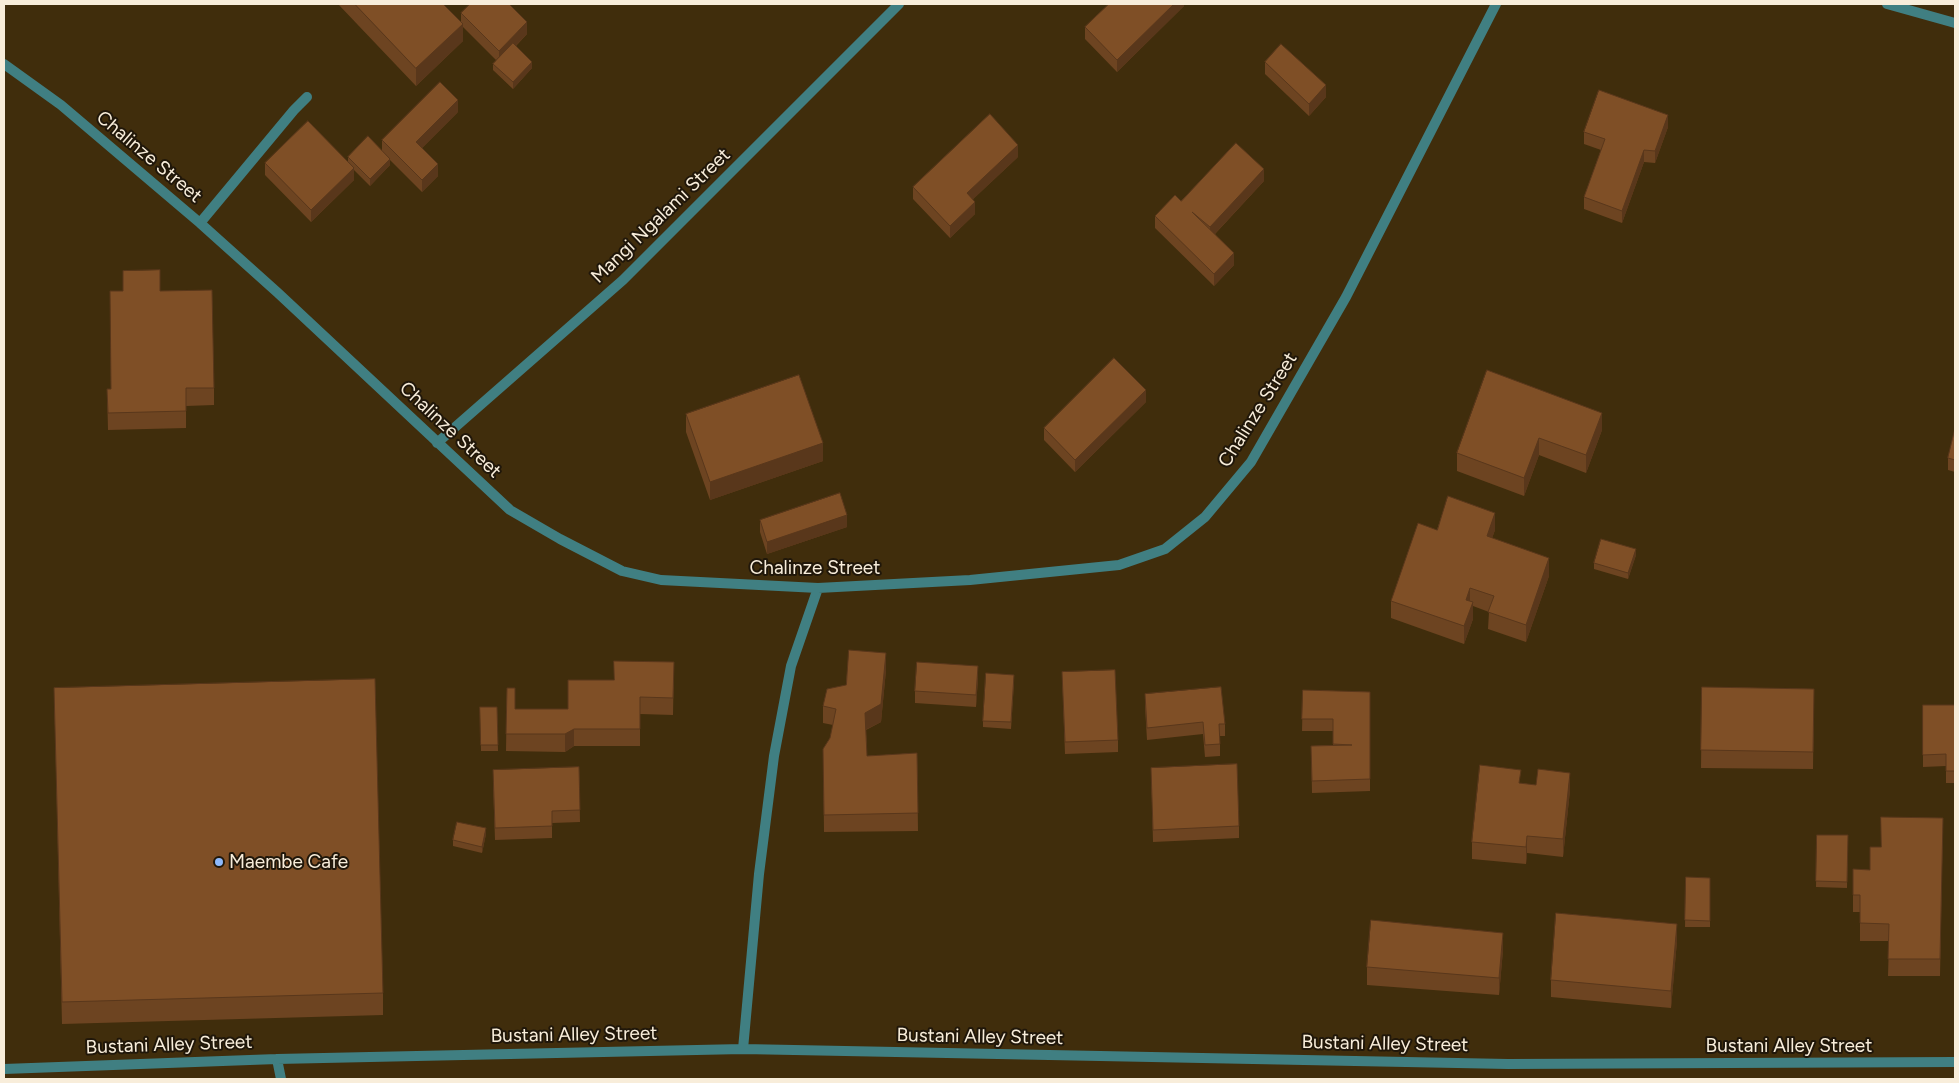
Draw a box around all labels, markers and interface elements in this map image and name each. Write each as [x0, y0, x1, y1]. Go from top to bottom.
street label: Chalinze Street [92, 106, 206, 208]
street label: Mangi Ngalami Street [587, 144, 735, 288]
street label: Chalinze Street [1214, 349, 1302, 471]
street label: Chalinze Street [394, 377, 506, 483]
street label: Chalinze Street [750, 557, 880, 579]
place label: Maembe Cafe [229, 851, 348, 873]
marker: Maembe Cafe [213, 856, 225, 868]
street label: Bustani Alley Street [490, 1022, 658, 1048]
street label: Bustani Alley Street [896, 1024, 1064, 1050]
street label: Bustani Alley Street [85, 1031, 253, 1059]
street label: Bustani Alley Street [1301, 1031, 1469, 1057]
street label: Bustani Alley Street [1706, 1035, 1872, 1057]

